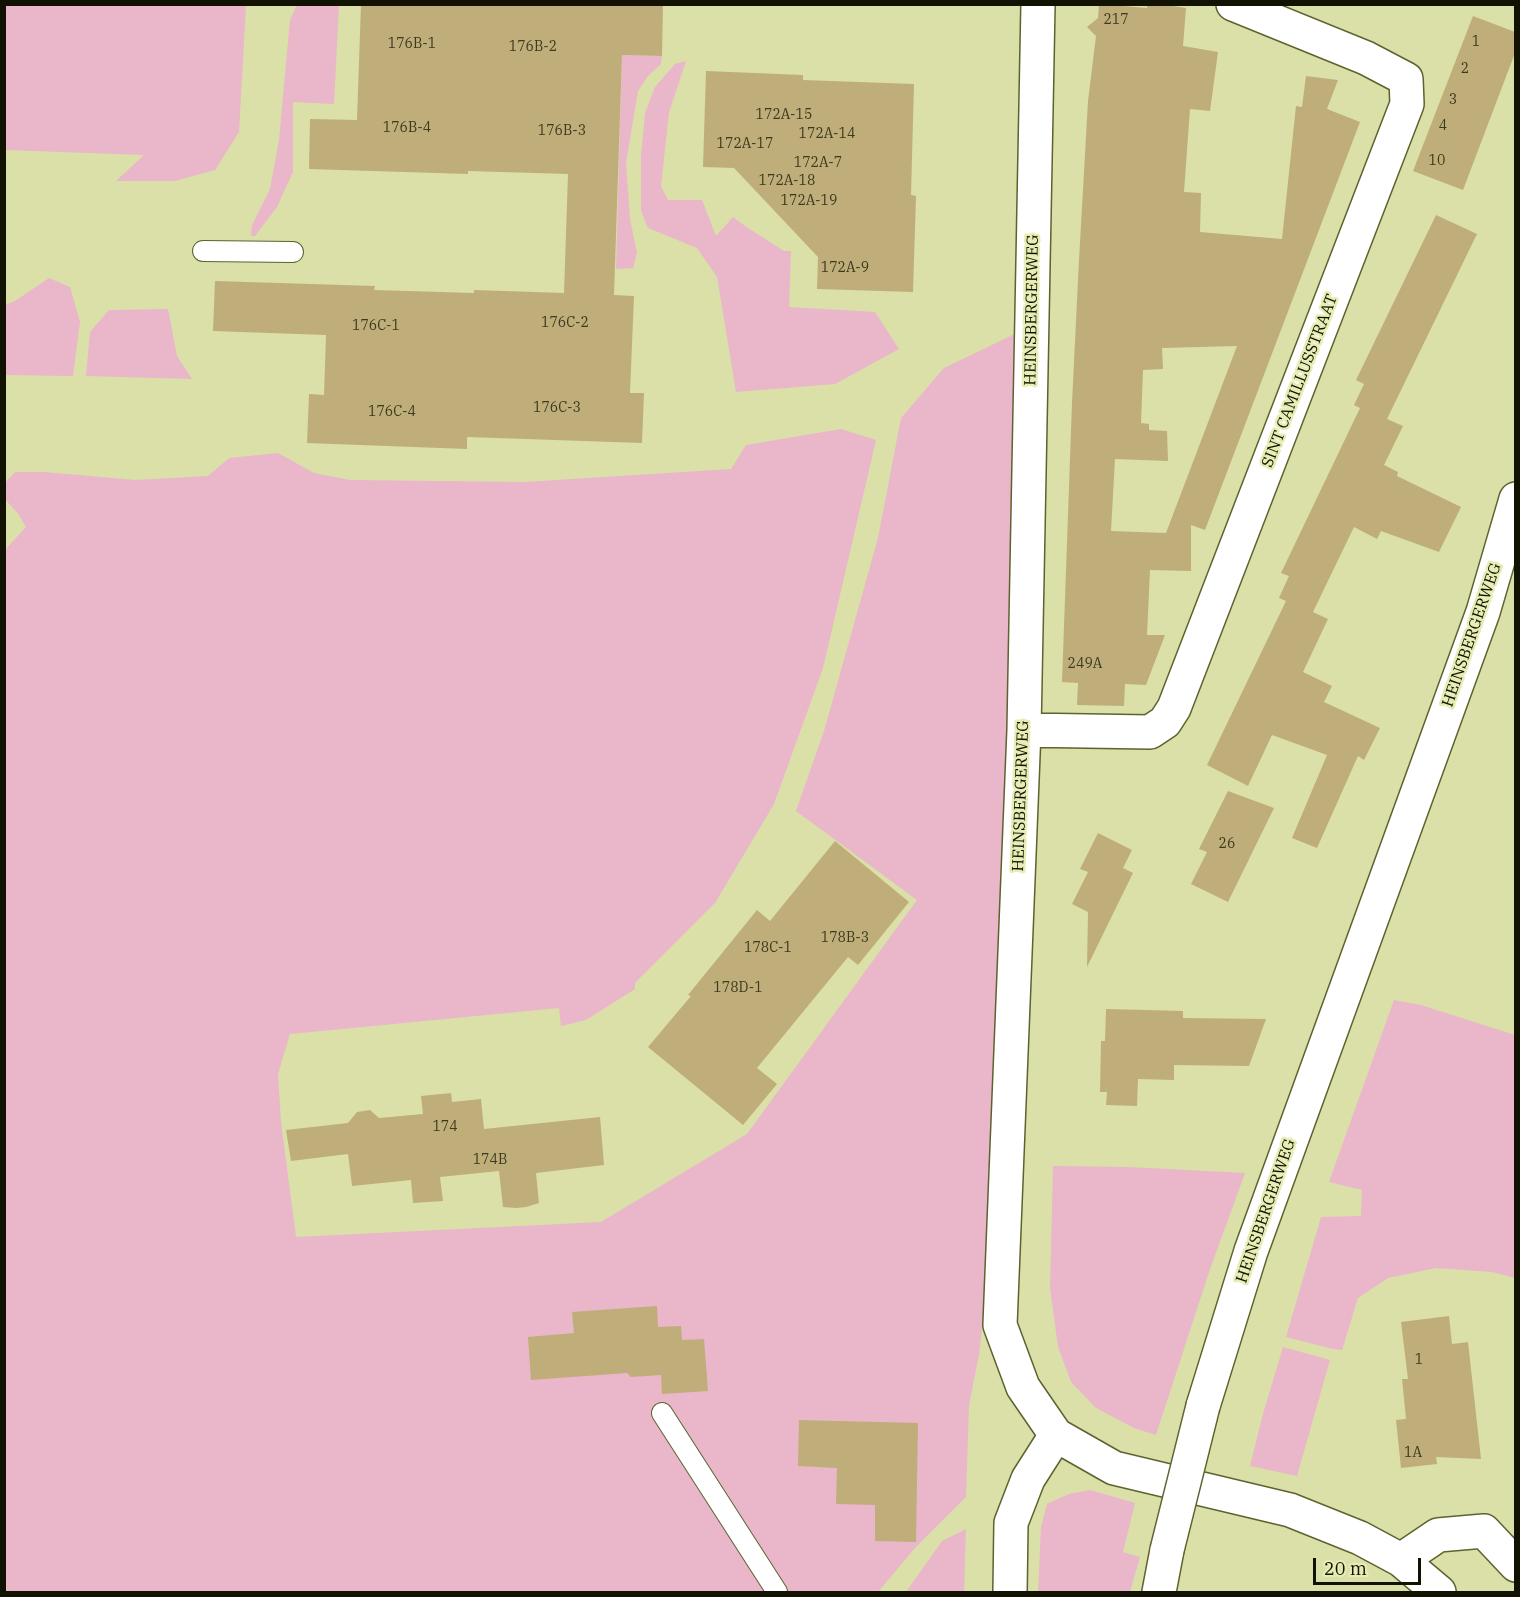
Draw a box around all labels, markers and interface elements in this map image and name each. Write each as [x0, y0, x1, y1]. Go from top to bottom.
house number: 217 [1103, 12, 1129, 28]
house number: 1 [1472, 34, 1480, 50]
house number: 176B-1 [388, 36, 436, 52]
house number: 176B-2 [509, 39, 557, 55]
house number: 2 [1461, 61, 1469, 77]
house number: 3 [1449, 92, 1457, 108]
house number: 172A-15 [756, 107, 812, 123]
house number: 4 [1439, 118, 1447, 134]
house number: 176B-4 [383, 120, 431, 136]
house number: 176B-3 [538, 123, 586, 139]
house number: 172A-14 [799, 126, 855, 142]
house number: 172A-17 [717, 136, 773, 152]
house number: 10 [1429, 153, 1445, 169]
house number: 172A-7 [794, 155, 842, 171]
house number: 172A-18 [759, 173, 815, 189]
house number: 172A-19 [781, 193, 837, 209]
street label: HEINSBERGERWEG [1021, 234, 1043, 386]
house number: 172A-9 [821, 260, 869, 276]
street label: SINT CAMILLUSSTRAAT [1258, 292, 1342, 470]
house number: 176C-2 [541, 315, 589, 331]
house number: 176C-1 [352, 318, 400, 334]
house number: 176C-3 [533, 400, 581, 416]
house number: 176C-4 [368, 404, 416, 420]
street label: HEINSBERGERWEG [1438, 560, 1506, 710]
house number: 249A [1068, 656, 1102, 672]
street label: HEINSBERGERWEG [1009, 720, 1033, 872]
house number: 26 [1219, 836, 1235, 852]
house number: 178B-3 [821, 930, 869, 946]
house number: 178C-1 [744, 940, 792, 956]
house number: 178D-1 [713, 980, 763, 996]
house number: 174 [432, 1119, 458, 1135]
street label: HEINSBERGERWEG [1232, 1136, 1300, 1286]
house number: 174B [473, 1152, 507, 1168]
house number: 1 [1415, 1352, 1423, 1368]
house number: 1A [1404, 1445, 1422, 1461]
scale bar [1316, 1546, 1424, 1584]
text: 20 m [1324, 1557, 1367, 1580]

